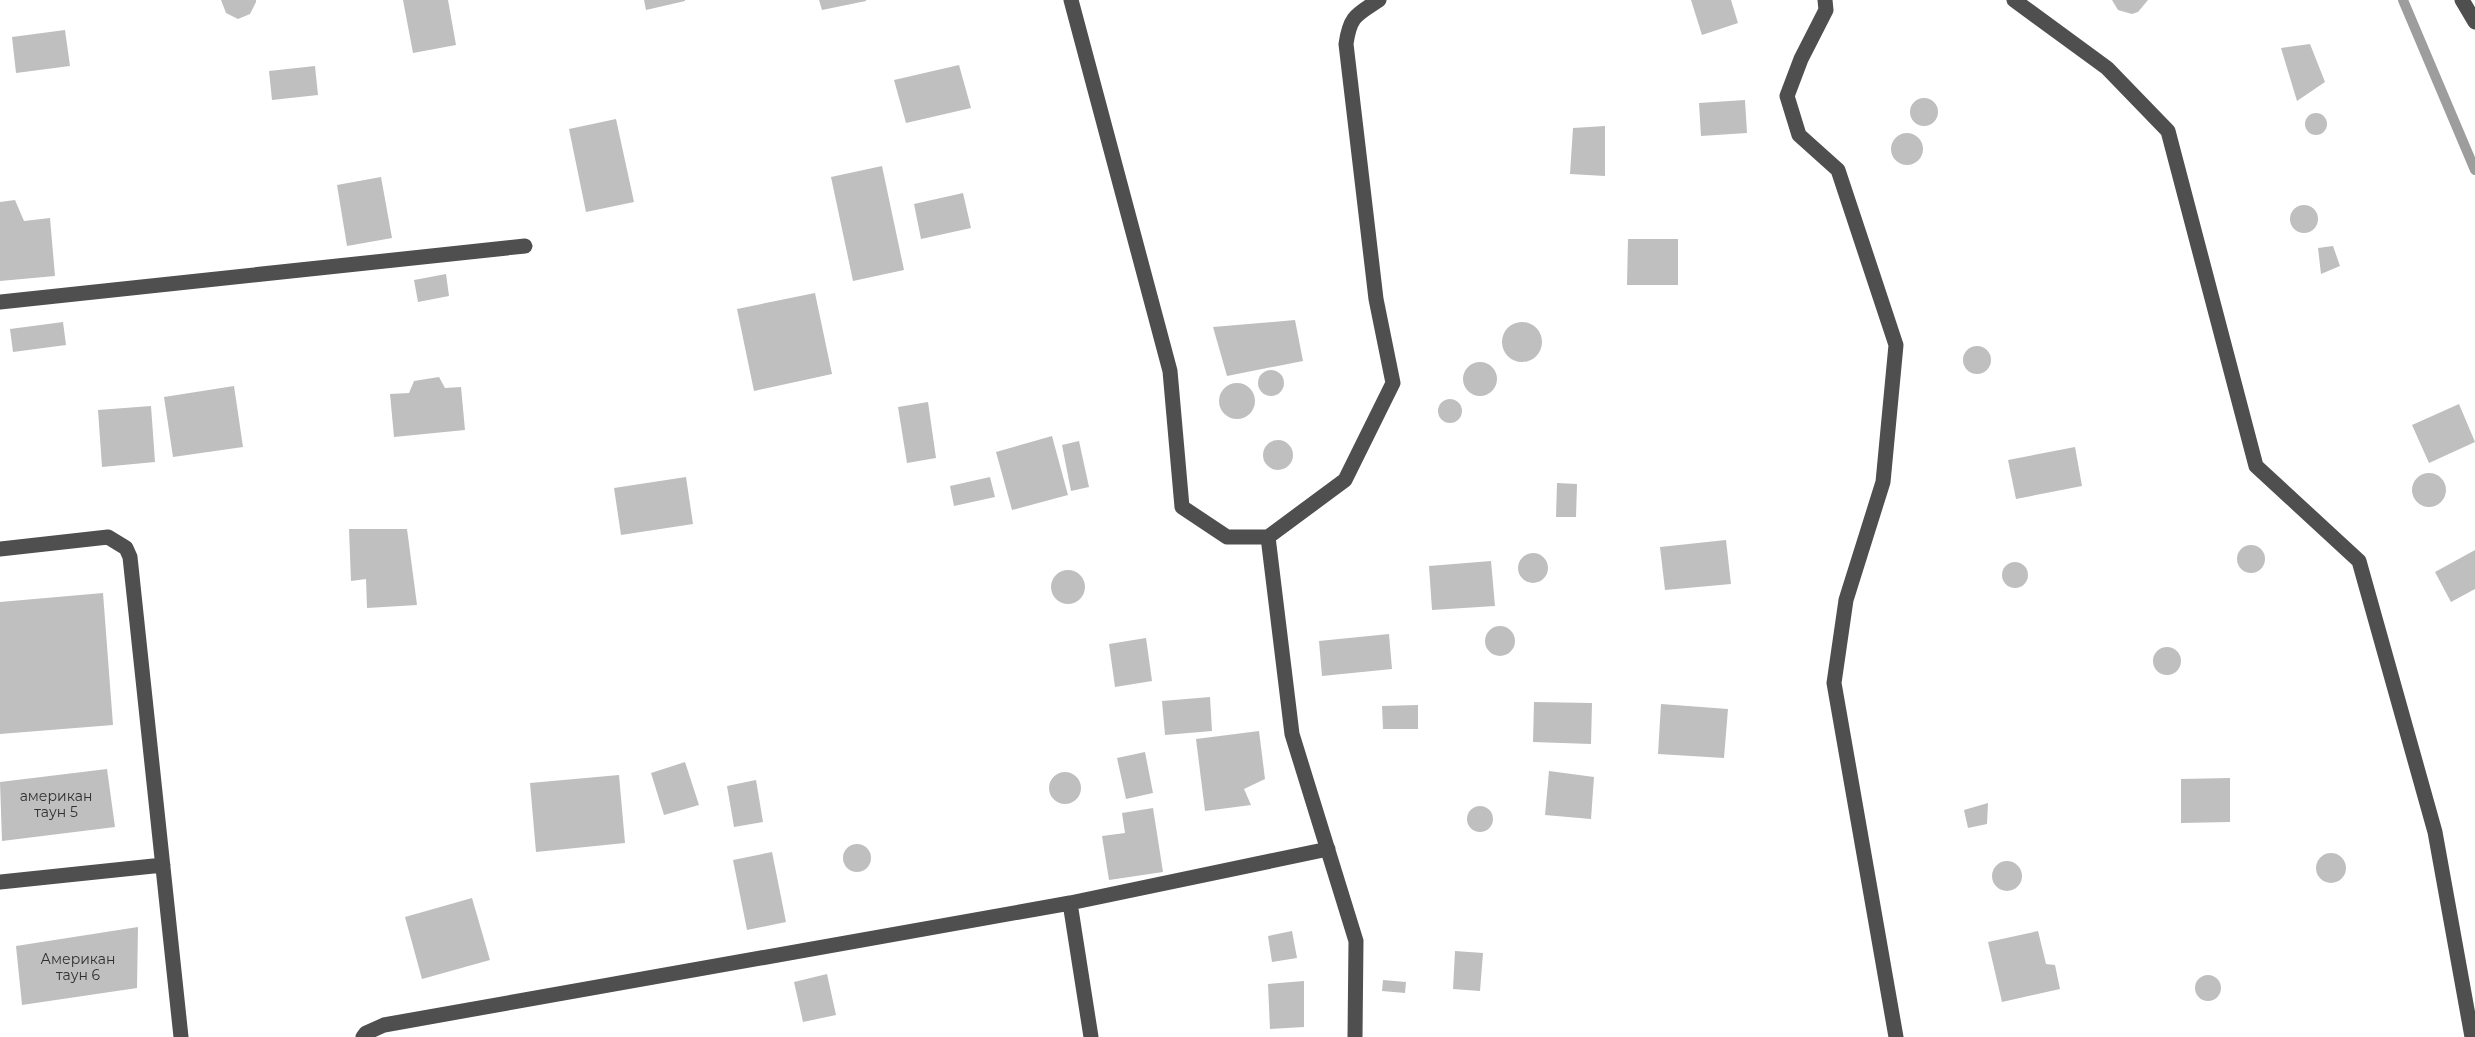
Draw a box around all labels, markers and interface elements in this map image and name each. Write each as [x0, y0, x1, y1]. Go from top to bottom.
house number: американ таун 5 [20, 787, 92, 821]
house number: Американ таун 6 [41, 950, 115, 984]

